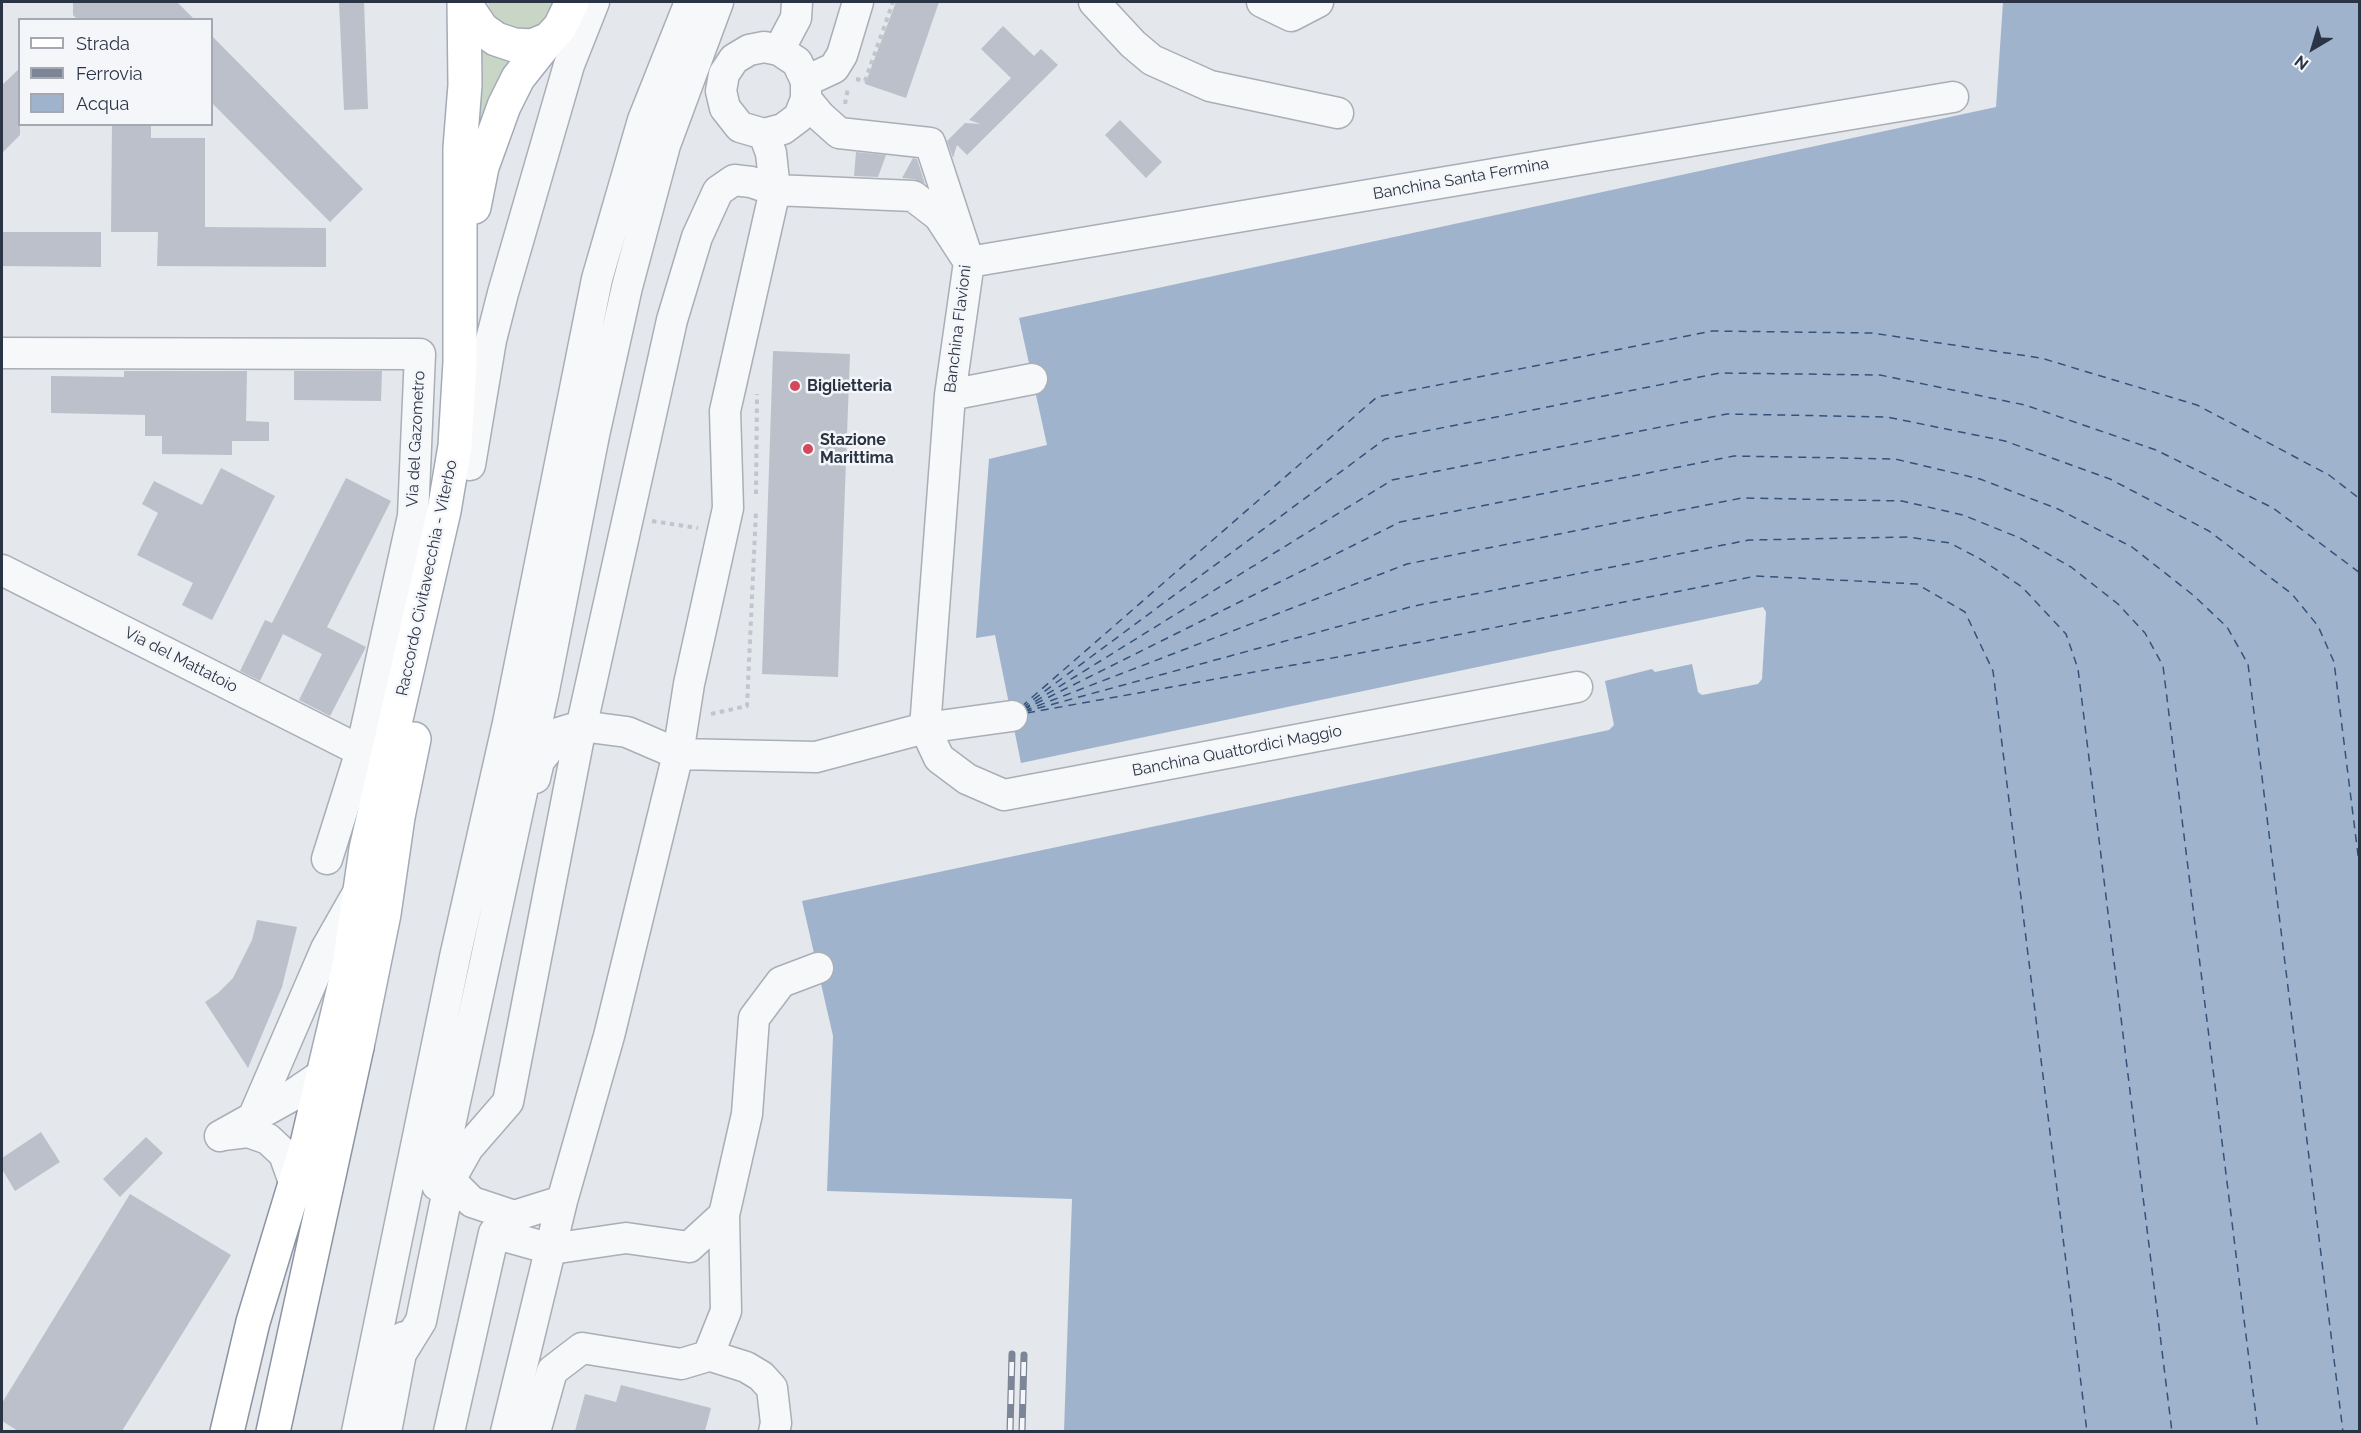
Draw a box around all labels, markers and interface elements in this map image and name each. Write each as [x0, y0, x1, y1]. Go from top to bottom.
legend [18, 18, 213, 126]
north arrow [2283, 18, 2343, 78]
text: Strada [76, 33, 130, 54]
text: N [2291, 51, 2312, 74]
text: Ferrovia [76, 63, 143, 84]
text: Acqua [76, 93, 129, 114]
street label: Banchina Santa Fermina [1371, 154, 1551, 204]
street label: Banchina Flavioni [941, 264, 975, 394]
street label: Via del Gazometro [403, 370, 429, 508]
place label: Biglietteria [807, 376, 892, 396]
marker: Biglietteria [788, 379, 802, 393]
place label: Stazione Marittima [820, 430, 894, 468]
marker: Stazione Marittima [801, 442, 815, 456]
street label: Raccordo Civitavecchia - Viterbo [393, 458, 461, 698]
street label: Via del Mattatoio [121, 623, 241, 697]
street label: Banchina Quattordici Maggio [1130, 721, 1344, 781]

